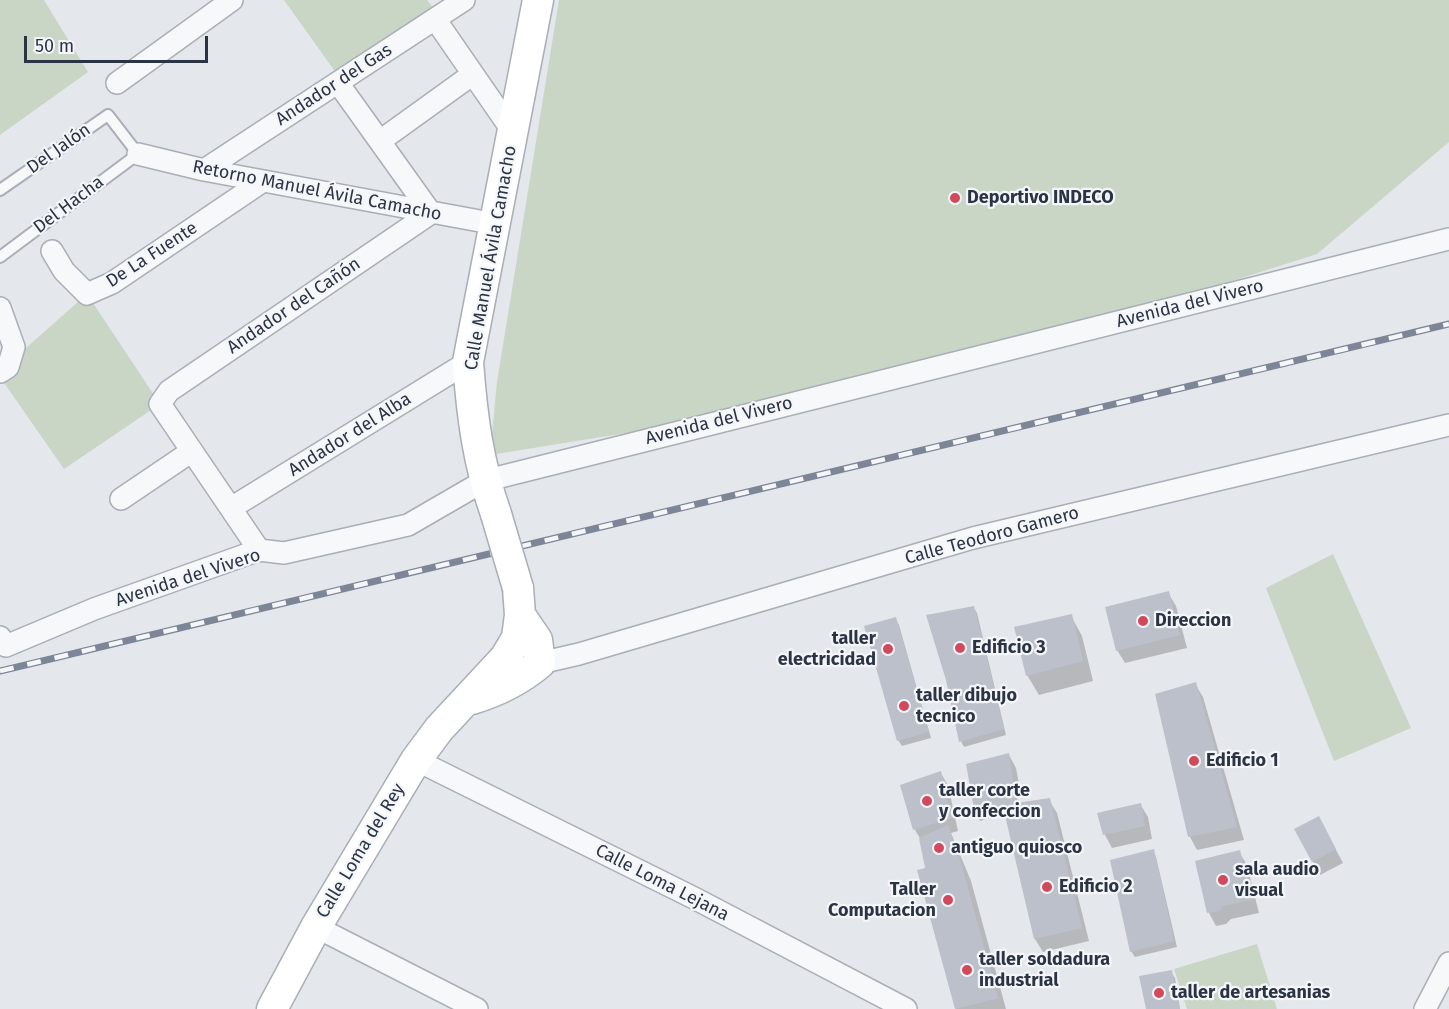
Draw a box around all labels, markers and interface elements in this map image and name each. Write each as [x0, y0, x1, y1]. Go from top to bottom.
scale bar [27, 24, 212, 62]
text: 50 m [35, 35, 74, 57]
street label: Andador del Gas [272, 39, 396, 131]
street label: Del Jalón [23, 119, 95, 179]
street label: Calle Manuel Ávila Camacho [461, 144, 521, 372]
street label: Retorno Manuel Ávila Camacho [191, 156, 443, 226]
street label: Del Hacha [30, 172, 108, 238]
place label: Deportivo INDECO [967, 187, 1114, 209]
marker: Deportivo INDECO [948, 191, 962, 205]
street label: De La Fuente [102, 217, 202, 293]
street label: Andador del Cañón [223, 253, 365, 359]
street label: Avenida del Vivero [1114, 275, 1266, 333]
street label: Andador del Alba [285, 389, 415, 481]
street label: Avenida del Vivero [643, 392, 795, 450]
street label: Calle Teodoro Gamero [903, 502, 1081, 570]
street label: Avenida del Vivero [113, 544, 263, 612]
place label: Direccion [1155, 610, 1231, 632]
marker: Direccion [1136, 614, 1150, 628]
place label: taller electricidad [778, 628, 876, 670]
place label: Edificio 3 [972, 637, 1046, 659]
marker: Edificio 3 [953, 641, 967, 655]
marker: taller electricidad [881, 642, 895, 656]
place label: taller dibujo tecnico [916, 685, 1017, 728]
marker: taller dibujo tecnico [897, 699, 911, 713]
place label: Edificio 1 [1206, 750, 1279, 772]
marker: Edificio 1 [1187, 754, 1201, 768]
street label: Calle Loma del Rey [312, 780, 410, 922]
place label: taller corte y confeccion [939, 780, 1041, 822]
marker: taller corte y confeccion [920, 794, 934, 808]
place label: antiguo quiosco [951, 837, 1082, 859]
street label: Calle Loma Lejana [592, 840, 732, 926]
marker: antiguo quiosco [932, 841, 946, 855]
place label: sala audio visual [1235, 859, 1319, 902]
marker: sala audio visual [1216, 873, 1230, 887]
place label: Edificio 2 [1059, 876, 1133, 898]
place label: Taller Computacion [828, 879, 936, 922]
marker: Edificio 2 [1040, 880, 1054, 894]
marker: Taller Computacion [941, 893, 955, 907]
place label: taller soldadura industrial [979, 949, 1110, 992]
marker: taller soldadura industrial [960, 963, 974, 977]
place label: taller de artesanias [1171, 982, 1330, 1004]
marker: taller de artesanias [1152, 986, 1166, 1000]

